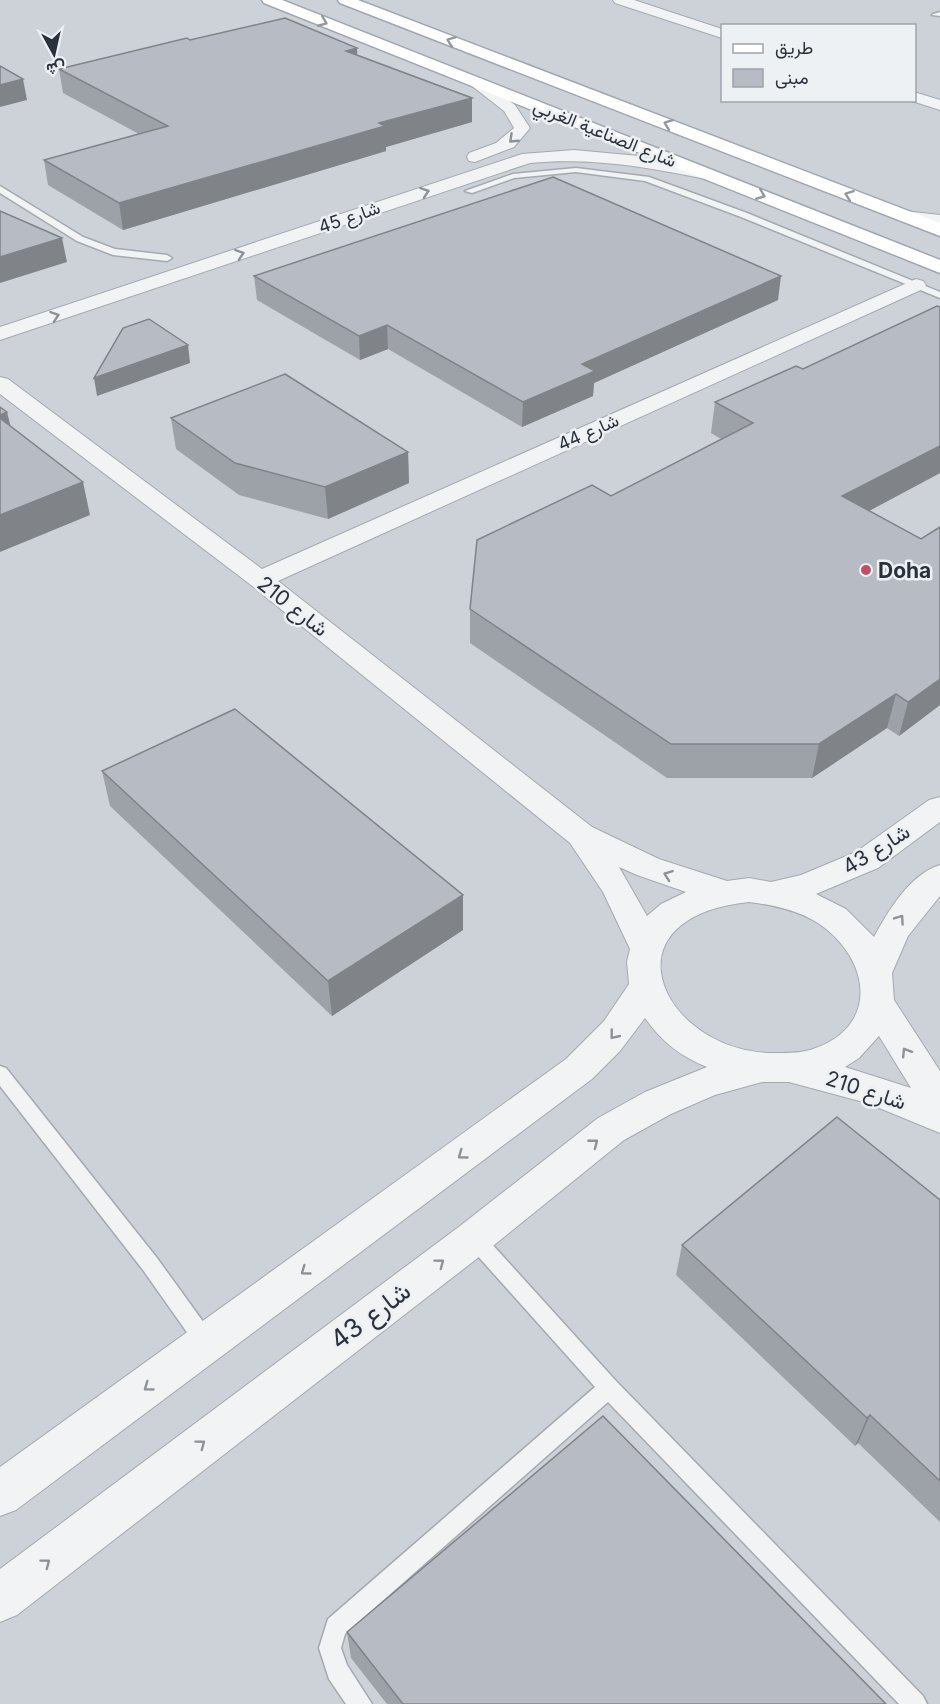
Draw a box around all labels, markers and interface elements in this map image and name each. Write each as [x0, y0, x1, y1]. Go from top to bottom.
one-way arrow [317, 14, 328, 27]
north arrow [24, 24, 84, 84]
legend [721, 24, 916, 102]
one-way arrow [446, 35, 457, 48]
text: طريق [775, 37, 813, 59]
text: ش [45, 58, 67, 80]
text: مبنى [775, 67, 809, 89]
street label: شارع الصناعية الغربي [529, 95, 679, 176]
one-way arrow [663, 118, 674, 131]
one-way arrow [508, 131, 519, 142]
one-way arrow [419, 187, 430, 199]
one-way arrow [755, 188, 765, 201]
one-way arrow [845, 190, 856, 202]
street label: شارع 45 [315, 197, 383, 239]
one-way arrow [234, 248, 245, 261]
one-way arrow [50, 310, 60, 323]
street label: شارع 44 [554, 409, 623, 457]
place label: Doha [878, 558, 931, 583]
marker: Doha [859, 563, 873, 577]
street label: شارع 210 [251, 571, 333, 643]
street label: شارع 43 [838, 819, 915, 881]
one-way arrow [663, 869, 674, 882]
one-way arrow [893, 915, 904, 926]
one-way arrow [611, 1028, 622, 1039]
one-way arrow [901, 1048, 913, 1058]
street label: شارع 210 [822, 1065, 909, 1117]
one-way arrow [587, 1139, 598, 1150]
one-way arrow [457, 1148, 468, 1159]
one-way arrow [434, 1259, 445, 1270]
one-way arrow [300, 1264, 311, 1275]
street label: شارع 43 [324, 1275, 418, 1358]
one-way arrow [143, 1380, 154, 1391]
one-way arrow [195, 1440, 206, 1451]
one-way arrow [40, 1559, 51, 1570]

